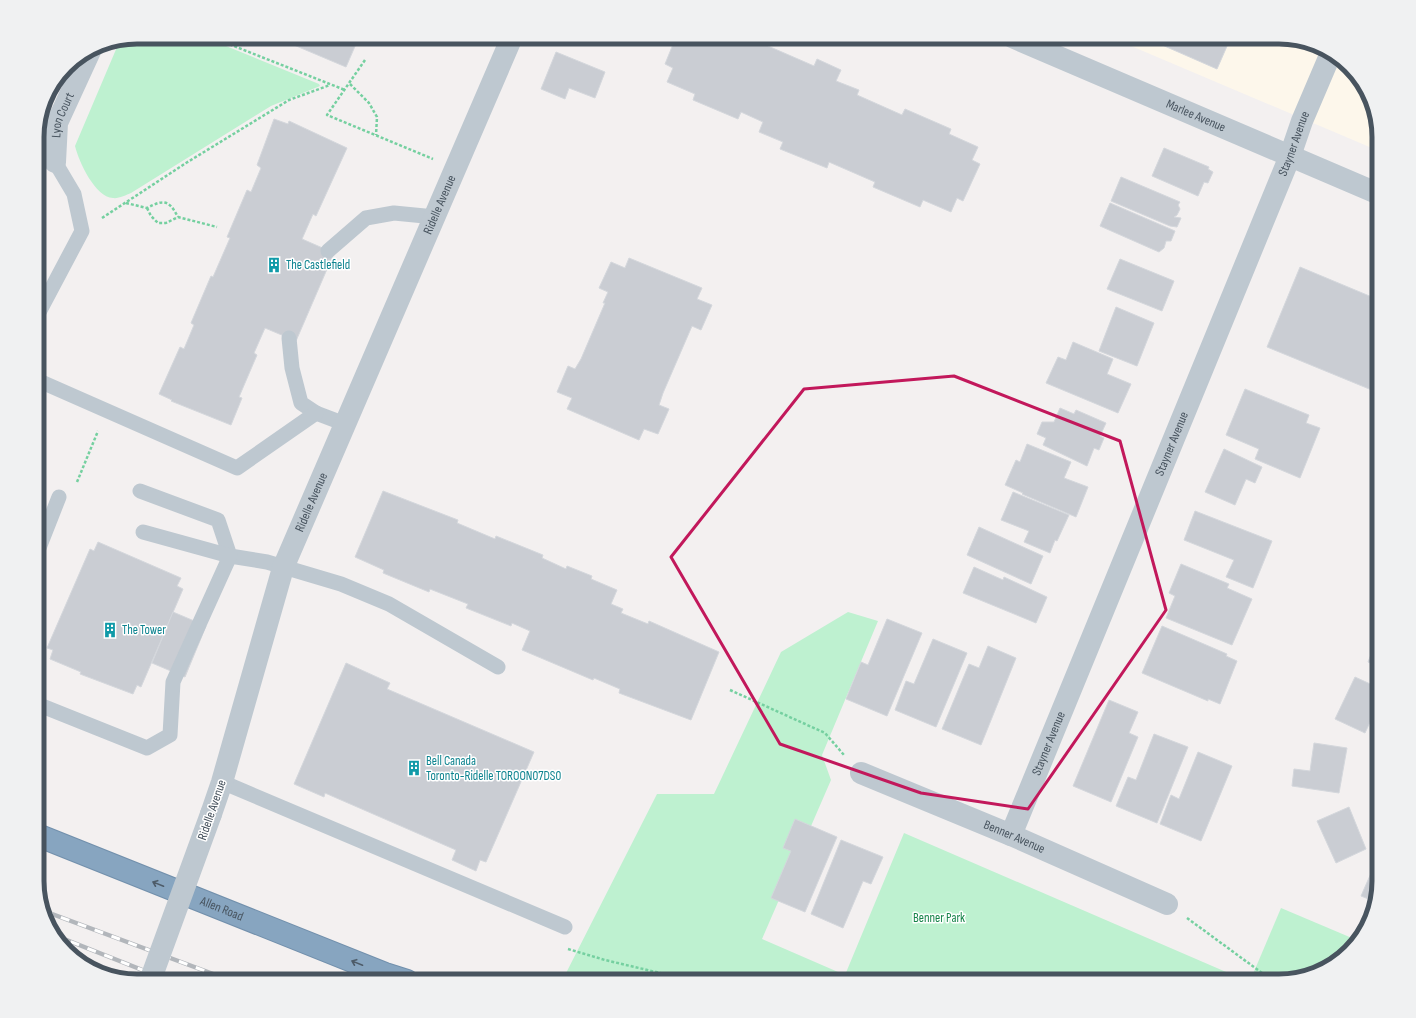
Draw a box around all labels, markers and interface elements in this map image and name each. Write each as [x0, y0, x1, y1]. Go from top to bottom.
street label: Lyon Court [48, 90, 78, 138]
street label: Marlee Avenue [1164, 96, 1228, 135]
street label: Stayner Avenue [1275, 109, 1313, 179]
street label: Ridelle Avenue [420, 173, 460, 237]
building icon: The Castlefield [265, 256, 283, 274]
place label: The Castlefield [286, 257, 350, 273]
street label: Stayner Avenue [1151, 409, 1192, 478]
street label: Ridelle Avenue [292, 470, 331, 534]
building icon: The Tower [101, 621, 119, 639]
place label: The Tower [122, 622, 166, 638]
street label: Stayner Avenue [1028, 709, 1069, 778]
place label: Bell Canada Toronto-Ridelle TOROON07DS0 [426, 753, 561, 784]
building icon: Bell Canada Toronto-Ridelle TOROON07DS0 [405, 759, 423, 777]
street label: Ridelle Avenue [194, 778, 230, 842]
street label: Benner Avenue [981, 817, 1047, 857]
one-way arrow [153, 880, 165, 888]
street label: Allen Road [197, 893, 246, 925]
park label: Benner Park [913, 910, 965, 926]
one-way arrow [352, 959, 364, 967]

